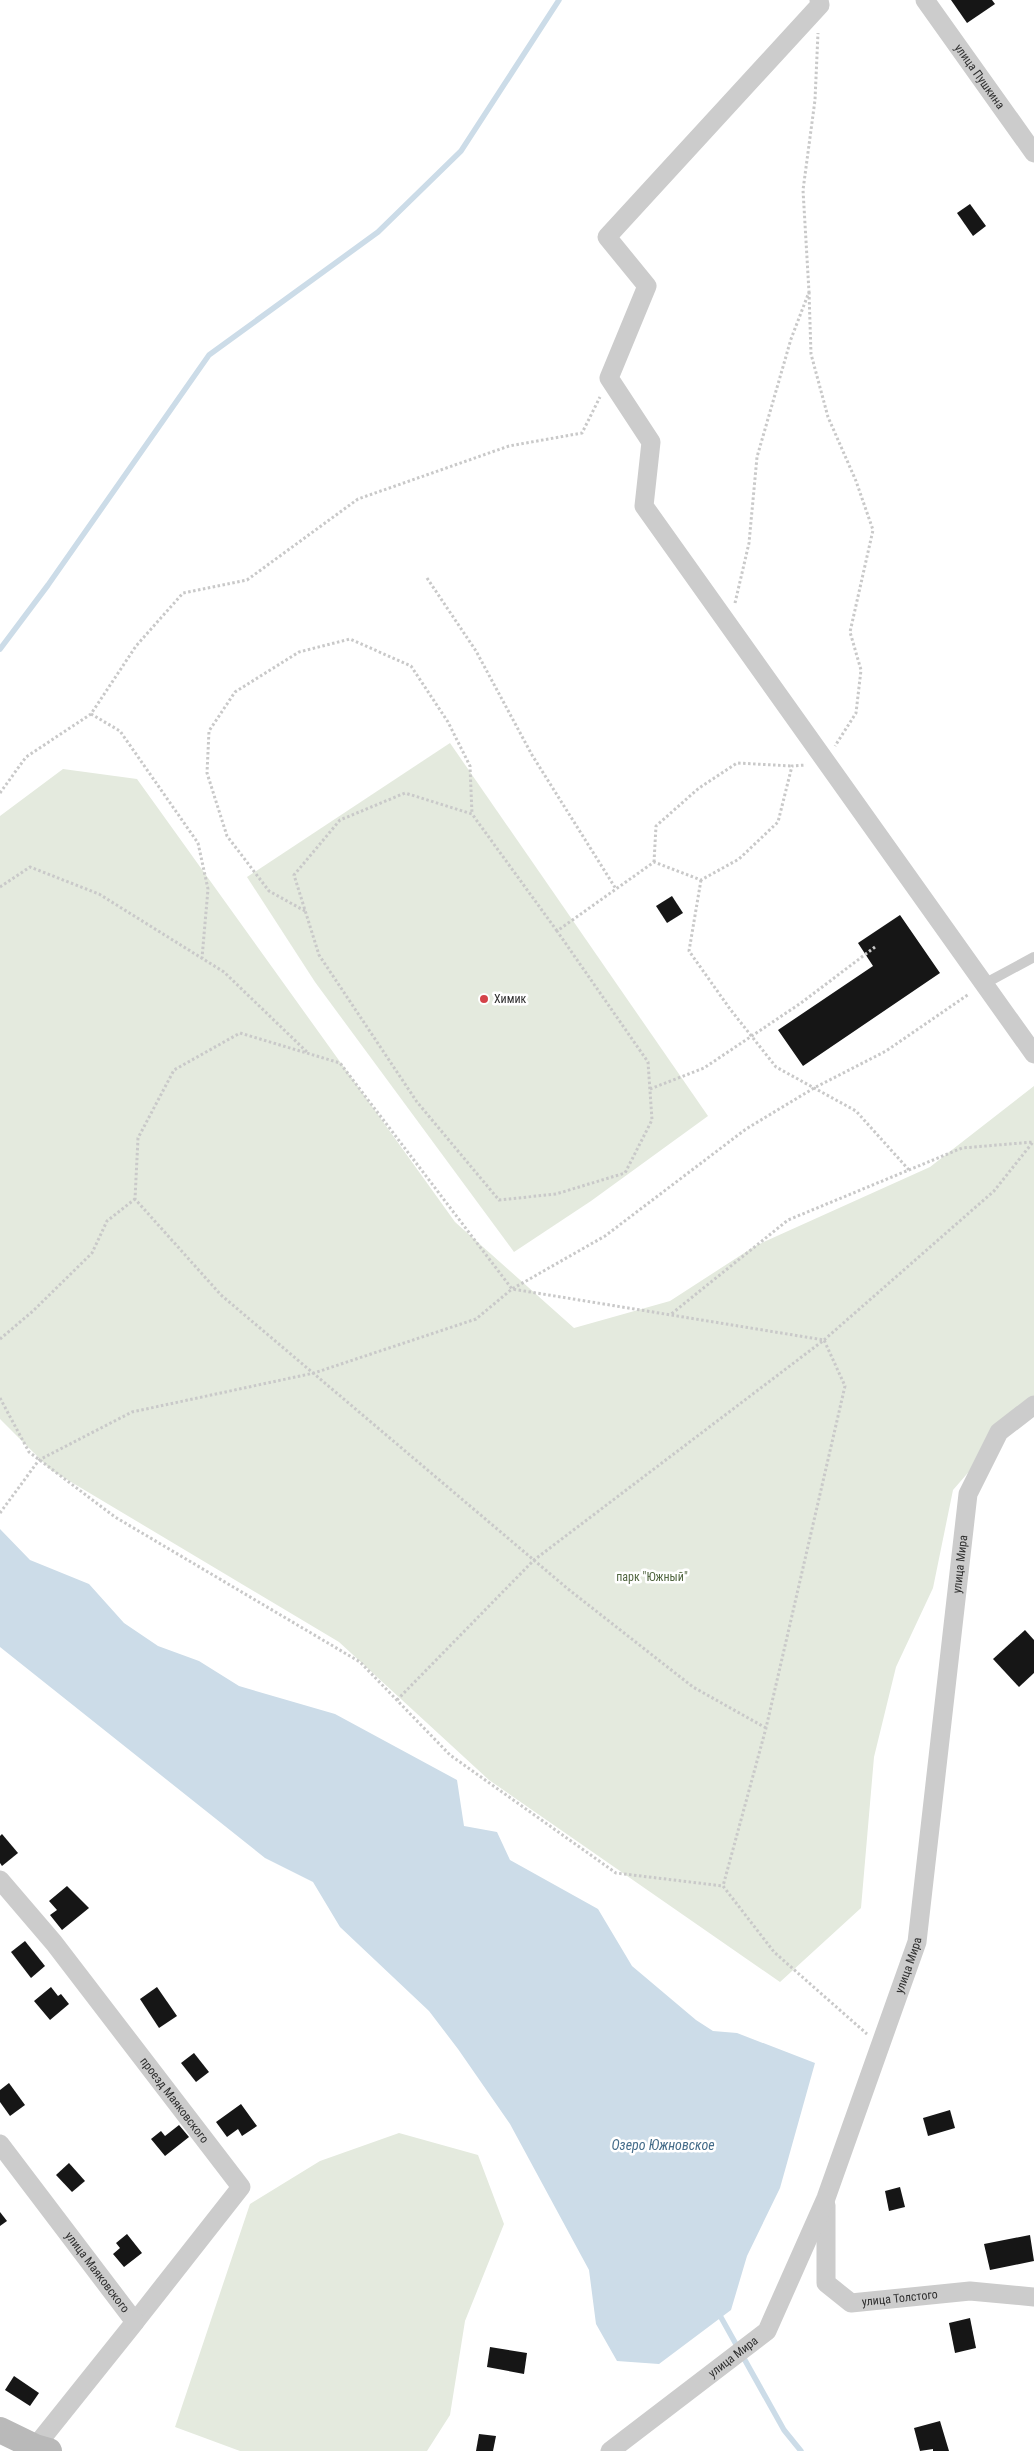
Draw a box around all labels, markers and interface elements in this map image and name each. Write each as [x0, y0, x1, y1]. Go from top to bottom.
street label: улица Пушкина [952, 41, 1008, 112]
place label: Химик [494, 992, 527, 1006]
marker: Химик [478, 993, 490, 1005]
street label: улица Мира [950, 1534, 970, 1594]
park label: парк "Южный" [616, 1570, 688, 1584]
street label: улица Мира [892, 1936, 924, 1995]
street label: проезд Маяковского [137, 2055, 212, 2146]
water label: Озеро Южновское [611, 2137, 715, 2153]
street label: улица Маяковского [62, 2229, 132, 2315]
street label: улица Толстого [861, 2287, 938, 2309]
street label: улица Мира [706, 2333, 761, 2380]

